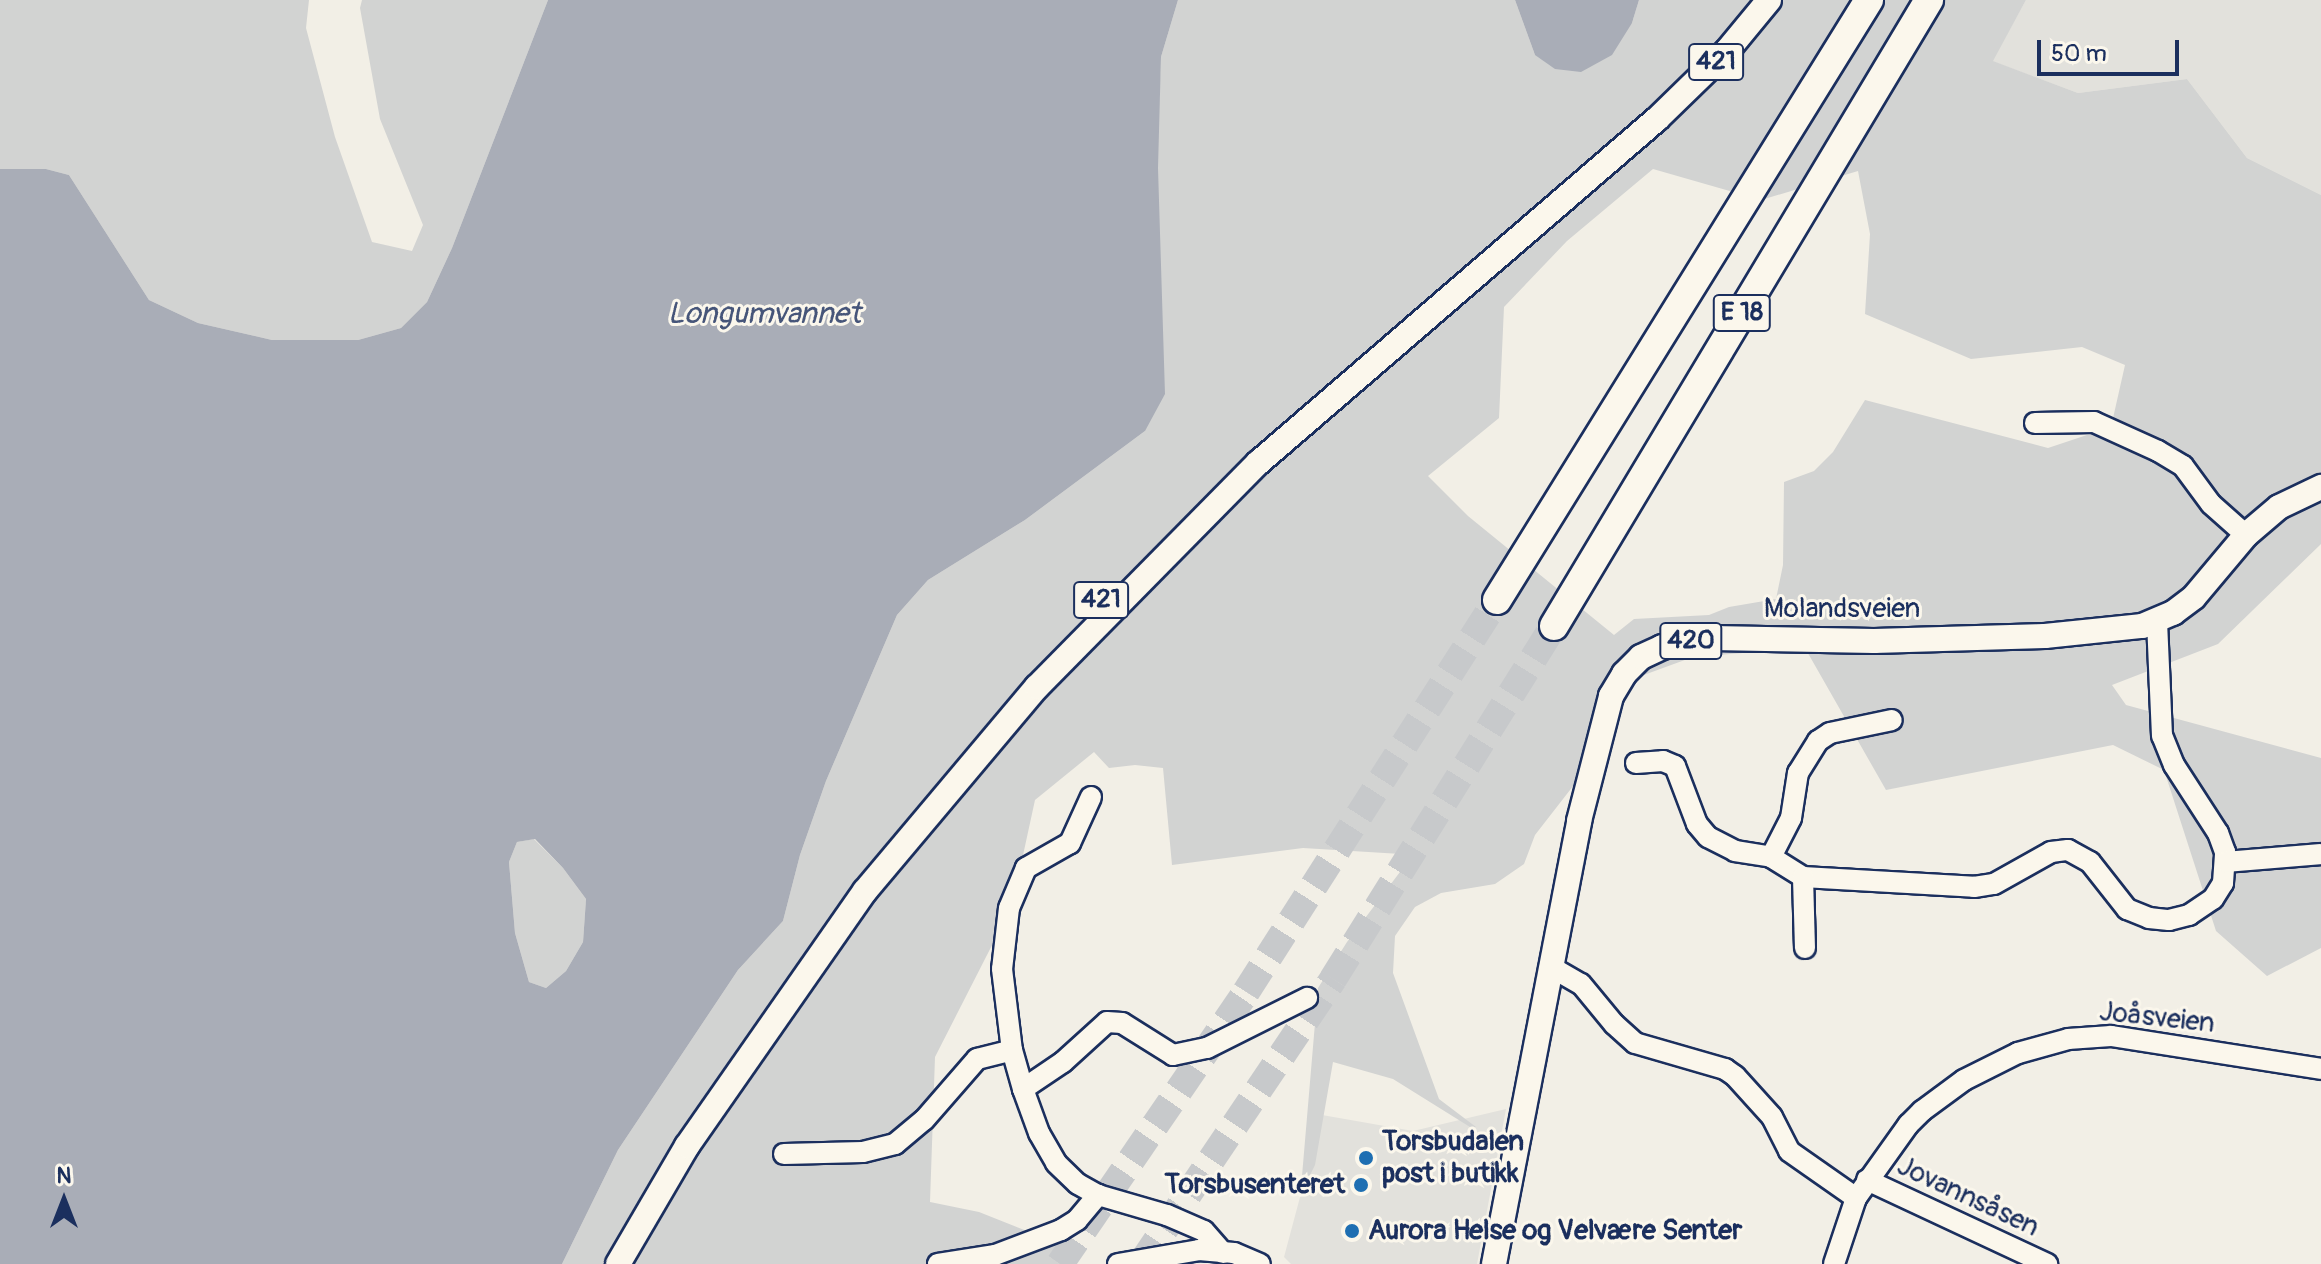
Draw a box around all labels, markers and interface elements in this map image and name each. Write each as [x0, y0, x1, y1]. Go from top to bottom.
scale bar [2041, 24, 2183, 74]
text: 50 m [2051, 39, 2107, 68]
road number: 421 [1688, 40, 1744, 84]
road number: E 18 [1712, 291, 1772, 335]
water label: Longumvannet [667, 296, 861, 332]
road number: 421 [1073, 578, 1129, 622]
street label: Molandsveien [1764, 592, 1920, 626]
road number: 420 [1659, 619, 1723, 663]
street label: Joåsveien [2098, 995, 2216, 1041]
place label: Torsbudalen post i butikk [1382, 1125, 1524, 1191]
marker: Torsbudalen post i butikk [1357, 1149, 1375, 1167]
street label: Jovannsåsen [1892, 1149, 2044, 1245]
north arrow [24, 1160, 104, 1240]
text: N [57, 1162, 71, 1190]
place label: Torsbusenteret [1164, 1168, 1345, 1202]
marker: Torsbusenteret [1352, 1176, 1370, 1194]
place label: Aurora Helse og Velvære Senter [1368, 1214, 1742, 1248]
marker: Aurora Helse og Velvære Senter [1343, 1222, 1361, 1240]

